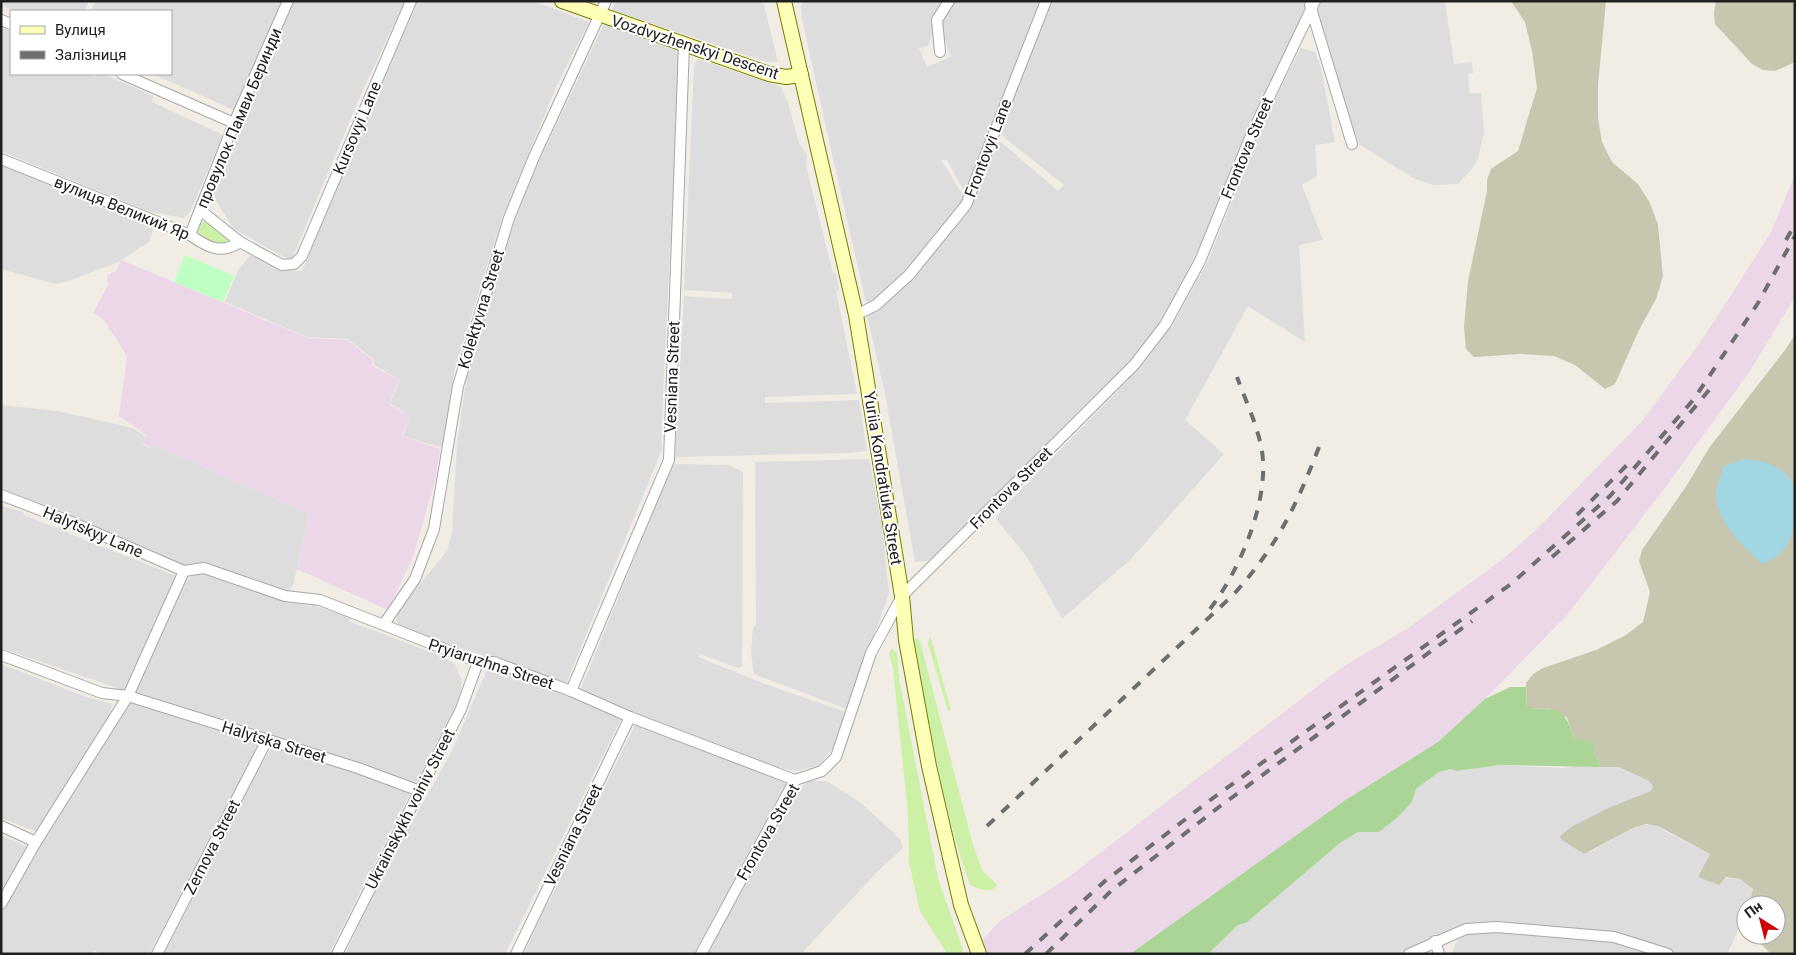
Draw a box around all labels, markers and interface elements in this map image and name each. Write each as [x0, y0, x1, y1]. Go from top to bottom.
legend [10, 10, 172, 75]
street label: Vozdvyzhenskyi Descent [609, 11, 781, 83]
text: Вулиця [55, 21, 106, 39]
street label: провулок Памви Беринди [192, 25, 286, 211]
text: Залізниця [55, 46, 127, 64]
street label: Kursovyi Lane [329, 79, 385, 177]
street label: Frontova Street [1217, 94, 1277, 202]
street label: Frontovyi Lane [961, 96, 1015, 200]
street label: вулиця Великий Яр [52, 172, 192, 244]
street label: Kolektyvna Street [454, 247, 508, 371]
street label: Vesniana Street [661, 321, 683, 433]
street label: Yuriia Kondratiuka Street [860, 390, 906, 566]
street label: Frontova Street [966, 443, 1056, 533]
street label: Halytskyy Lane [40, 502, 146, 562]
street label: Pryiaruzhna Street [426, 635, 556, 693]
street label: Halytska Street [220, 717, 328, 767]
street label: Ukrainskykh voiniv Street [361, 726, 459, 892]
street label: Frontova Street [733, 780, 803, 884]
street label: Vesniana Street [540, 781, 606, 889]
street label: Zernova Street [180, 796, 244, 898]
north arrow [1736, 895, 1786, 945]
text: Пн [1741, 898, 1765, 921]

